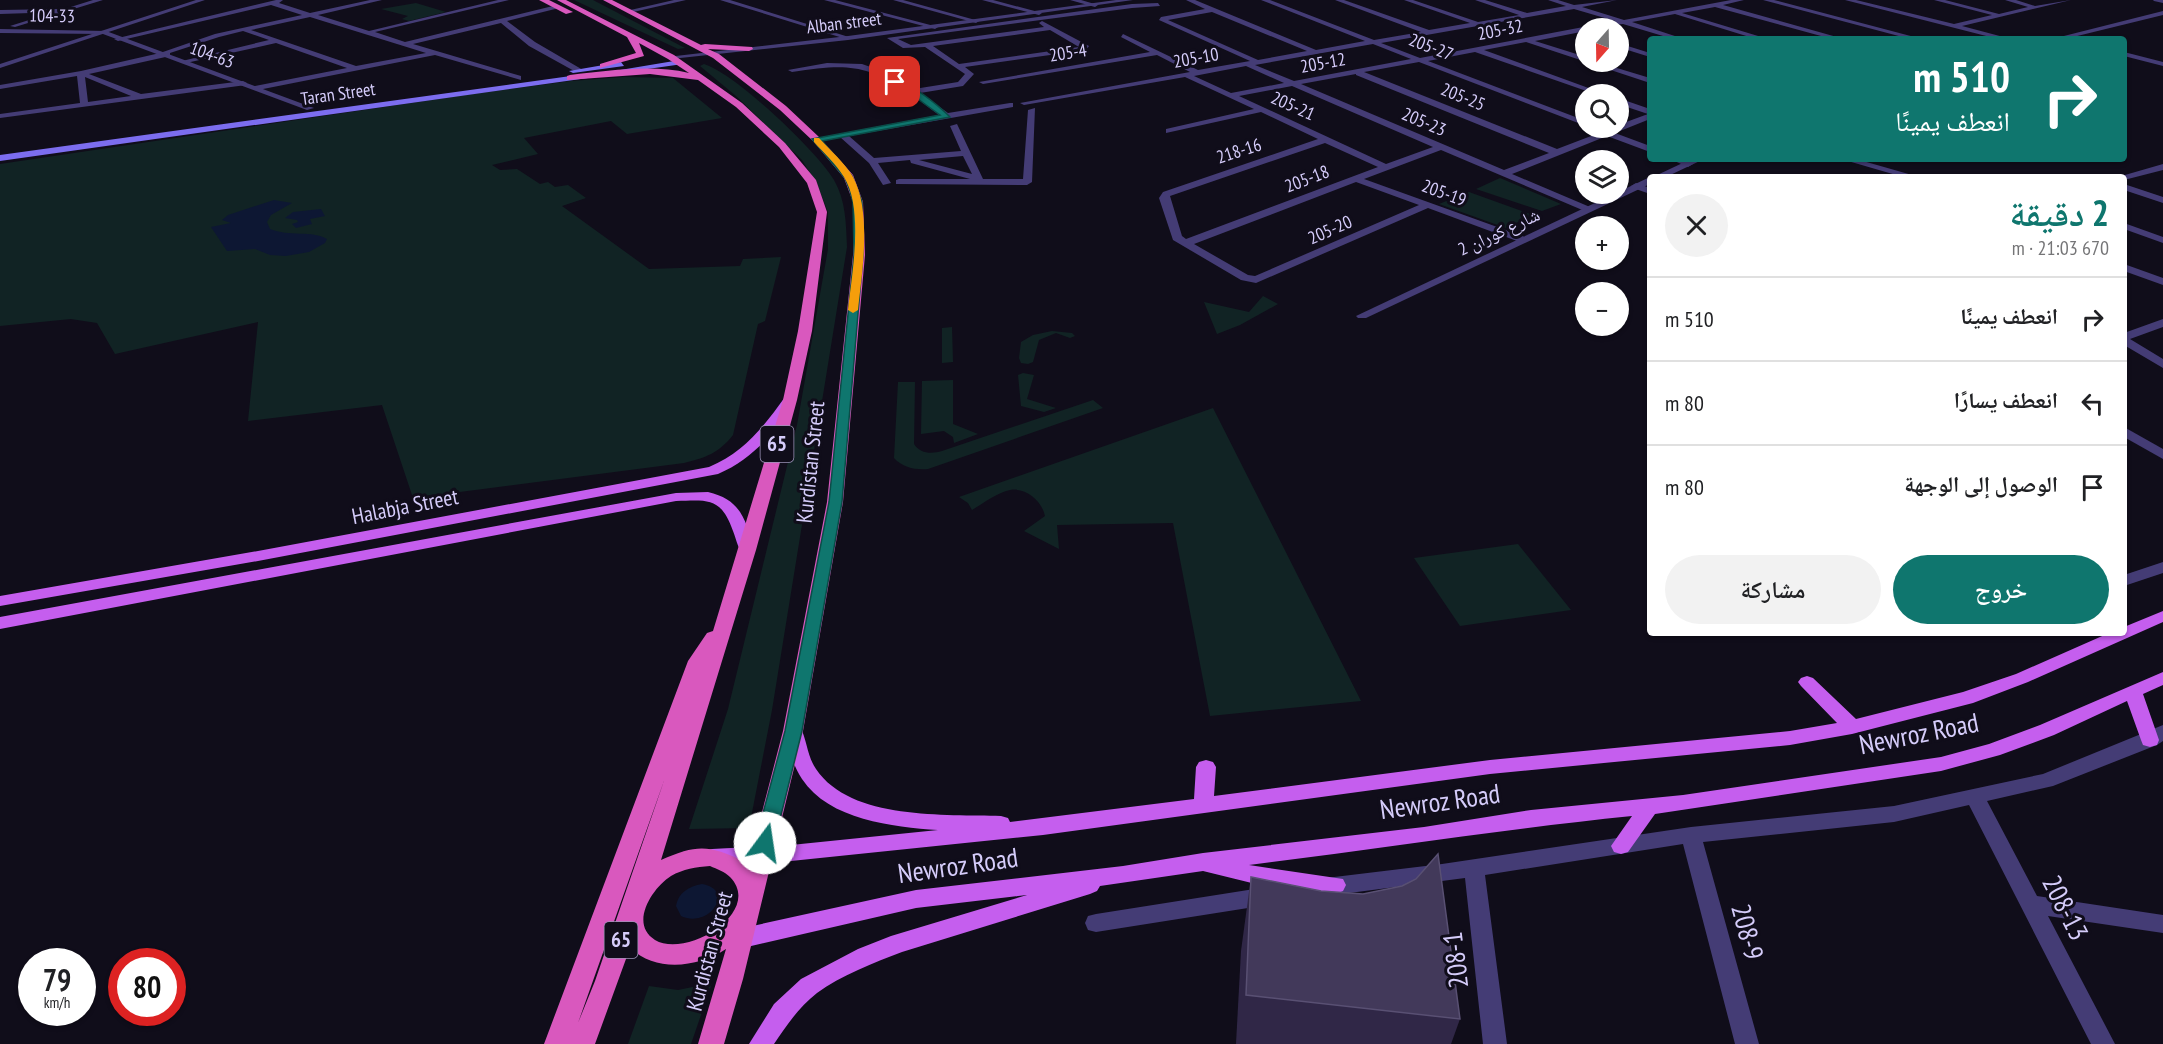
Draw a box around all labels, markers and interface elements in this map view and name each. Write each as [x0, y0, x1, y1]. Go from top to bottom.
street label: 104-33 [29, 4, 75, 27]
street label: Alban street [805, 7, 883, 38]
street label: 205-32 [1475, 14, 1525, 45]
north arrow [1575, 18, 1629, 72]
map controls [1575, 18, 1629, 336]
street label: 205-27 [1406, 28, 1457, 65]
street label: 104-63 [187, 36, 238, 73]
street label: 205-4 [1048, 38, 1088, 67]
street label: 205-10 [1171, 42, 1220, 73]
street label: 205-12 [1298, 47, 1347, 78]
text: 510 m [1913, 49, 2010, 104]
pin [869, 56, 920, 107]
icon: right [2031, 60, 2109, 138]
icon: arrive [878, 65, 911, 98]
street label: Taran Street [299, 77, 377, 110]
street label: 205-25 [1438, 77, 1489, 116]
button: search [1575, 84, 1629, 138]
street label: 205-21 [1268, 86, 1319, 125]
street label: 205-23 [1399, 102, 1450, 141]
text: انعطف يمينًا [1895, 104, 2010, 138]
street label: 218-16 [1214, 133, 1264, 169]
button: layers [1575, 150, 1629, 204]
street label: 205-18 [1281, 160, 1332, 197]
street label: 205-19 [1419, 174, 1470, 211]
text: 2 دقيقة [2010, 189, 2109, 236]
button: close [1665, 194, 1728, 257]
street label: شارع كوران 2 [1454, 203, 1543, 260]
street label: 205-20 [1304, 210, 1355, 249]
button: + [1575, 216, 1629, 270]
text: 670 m · 21:03 [2012, 235, 2109, 261]
button: − [1575, 282, 1629, 336]
text: انعطف يمينًا [1960, 302, 2058, 330]
icon: right [2076, 303, 2109, 336]
text: 510 m [1665, 305, 1714, 333]
text: انعطف يسارًا [1954, 386, 2058, 414]
icon: left [2076, 387, 2109, 420]
text: 80 m [1665, 389, 1704, 417]
street label: Kurdistan Street [790, 400, 830, 524]
road number: 65 [760, 426, 794, 462]
text: الوصول إلى الوجهة [1904, 470, 2058, 498]
icon: arrive [2076, 471, 2109, 504]
text: 80 m [1665, 473, 1704, 501]
street label: Halabja Street [349, 482, 461, 530]
button: مشاركة [1665, 555, 1881, 624]
button: خروج [1893, 555, 2109, 624]
street label: Newroz Road [1856, 705, 1981, 761]
street label: Newroz Road [1378, 776, 1502, 826]
position arrow [733, 811, 797, 875]
street label: Newroz Road [896, 840, 1020, 890]
street label: 208-13 [2035, 869, 2097, 946]
street label: Kurdistan Street [680, 888, 738, 1014]
street label: 208-9 [1724, 900, 1772, 963]
road number: 65 [604, 922, 638, 958]
street label: 208-1 [1435, 930, 1475, 990]
speed limit sign: 80 [108, 948, 186, 1026]
text: 79 [43, 960, 71, 999]
text: km/h [44, 993, 70, 1012]

